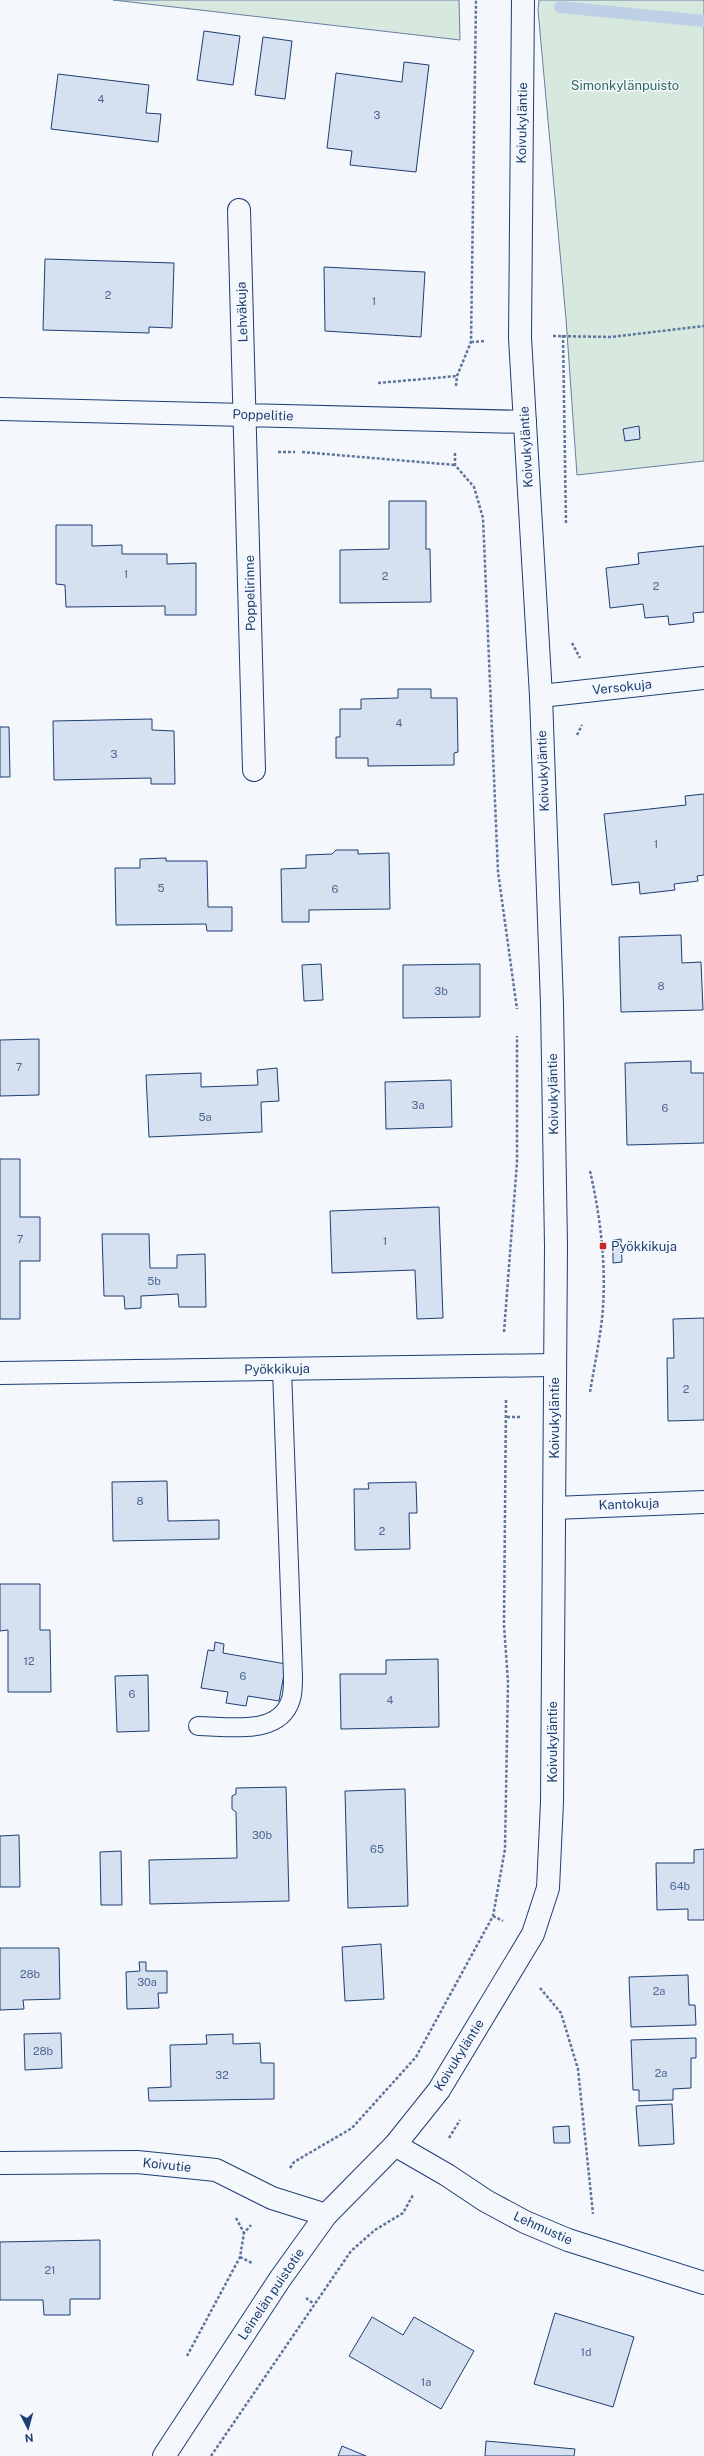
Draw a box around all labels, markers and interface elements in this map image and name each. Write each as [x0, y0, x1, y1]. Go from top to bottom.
park label: Simonkylänpuisto [571, 78, 679, 93]
street label: Koivukyläntie [514, 82, 530, 164]
house number: 4 [98, 93, 105, 105]
house number: 3 [374, 109, 381, 121]
street label: Lehväkuja [233, 281, 251, 343]
house number: 2 [105, 289, 112, 301]
house number: 1 [372, 295, 376, 307]
street label: Poppelitie [232, 406, 294, 424]
street label: Koivukyläntie [516, 406, 536, 488]
street label: Poppelirinne [242, 555, 258, 631]
house number: 1 [124, 568, 128, 580]
house number: 2 [382, 570, 389, 582]
house number: 2 [653, 580, 660, 592]
street label: Versokuja [591, 676, 653, 698]
house number: 4 [396, 717, 403, 729]
street label: Koivukyläntie [534, 730, 552, 812]
house number: 3 [111, 748, 118, 760]
house number: 1 [654, 838, 658, 850]
house number: 5 [157, 882, 165, 894]
house number: 6 [332, 883, 339, 895]
house number: 8 [657, 980, 665, 992]
house number: 3b [434, 985, 448, 997]
street label: Koivukyläntie [545, 1053, 561, 1135]
house number: 7 [16, 1061, 23, 1073]
house number: 3a [411, 1099, 425, 1111]
house number: 6 [662, 1102, 669, 1114]
house number: 5a [198, 1111, 212, 1123]
house number: 7 [17, 1233, 24, 1245]
house number: 1 [383, 1235, 387, 1247]
place label: Pyökkikuja [611, 1239, 677, 1254]
marker: Pyökkikuja [598, 1241, 608, 1251]
house number: 5b [147, 1275, 161, 1287]
street label: Pyökkikuja [244, 1361, 310, 1377]
street label: Koivukyläntie [547, 1377, 562, 1459]
house number: 2 [683, 1383, 690, 1395]
house number: 8 [136, 1495, 144, 1507]
street label: Kantokuja [598, 1495, 660, 1513]
house number: 2 [379, 1525, 386, 1537]
house number: 12 [23, 1655, 35, 1667]
house number: 6 [240, 1670, 247, 1682]
house number: 6 [129, 1688, 136, 1700]
house number: 4 [387, 1694, 394, 1706]
street label: Koivukyläntie [545, 1701, 560, 1783]
house number: 30b [252, 1829, 273, 1841]
house number: 65 [370, 1843, 384, 1855]
house number: 64b [670, 1880, 691, 1892]
house number: 28b [20, 1968, 41, 1980]
house number: 30a [137, 1976, 157, 1988]
house number: 2a [653, 1985, 665, 1997]
street label: Koivukyläntie [431, 2016, 487, 2094]
house number: 28b [33, 2045, 54, 2057]
house number: 2a [655, 2067, 667, 2079]
house number: 32 [215, 2069, 229, 2081]
street label: Koivutie [142, 2155, 192, 2175]
street label: Lehmustie [511, 2208, 575, 2248]
street label: Leinelän puistotie [235, 2245, 307, 2343]
house number: 21 [44, 2264, 56, 2276]
house number: 1d [580, 2346, 592, 2358]
house number: 1a [421, 2376, 431, 2388]
north arrow [8, 2408, 48, 2448]
text: N [24, 2432, 34, 2444]

